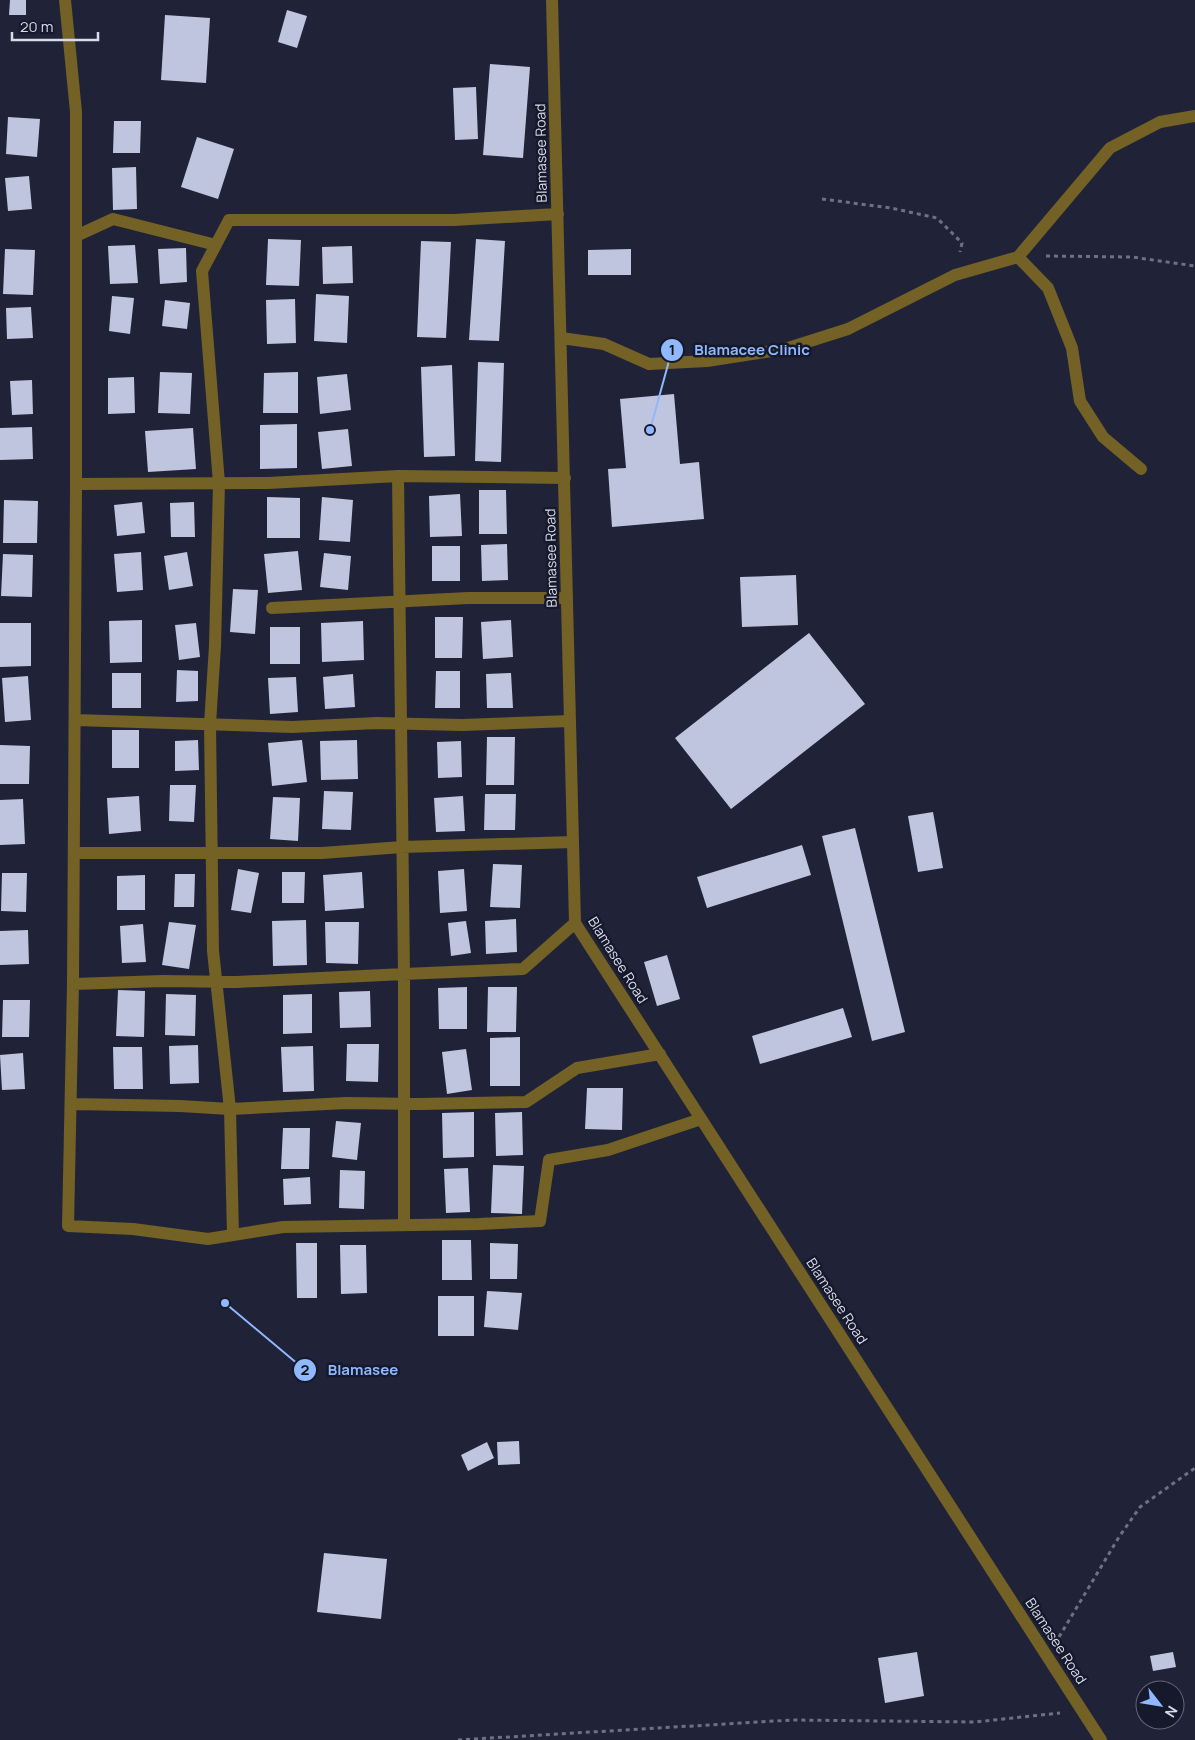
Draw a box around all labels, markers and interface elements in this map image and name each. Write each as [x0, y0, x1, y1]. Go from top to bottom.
scale bar [12, 10, 99, 42]
text: 20 m [20, 16, 53, 37]
street label: Blamasee Road [530, 103, 551, 203]
callout: Blamacee Clinic [660, 335, 820, 365]
text: 1 [669, 339, 675, 360]
text: Blamacee Clinic [694, 339, 810, 360]
street label: Blamasee Road [540, 508, 561, 608]
street label: Blamasee Road [584, 913, 653, 1007]
street label: Blamasee Road [802, 1254, 872, 1347]
callout: Blamasee [292, 1355, 408, 1385]
text: 2 [301, 1359, 310, 1380]
text: Blamasee [328, 1359, 398, 1380]
street label: Blamasee Road [1021, 1594, 1091, 1687]
north arrow [1135, 1680, 1185, 1730]
text: N [1161, 1703, 1182, 1721]

